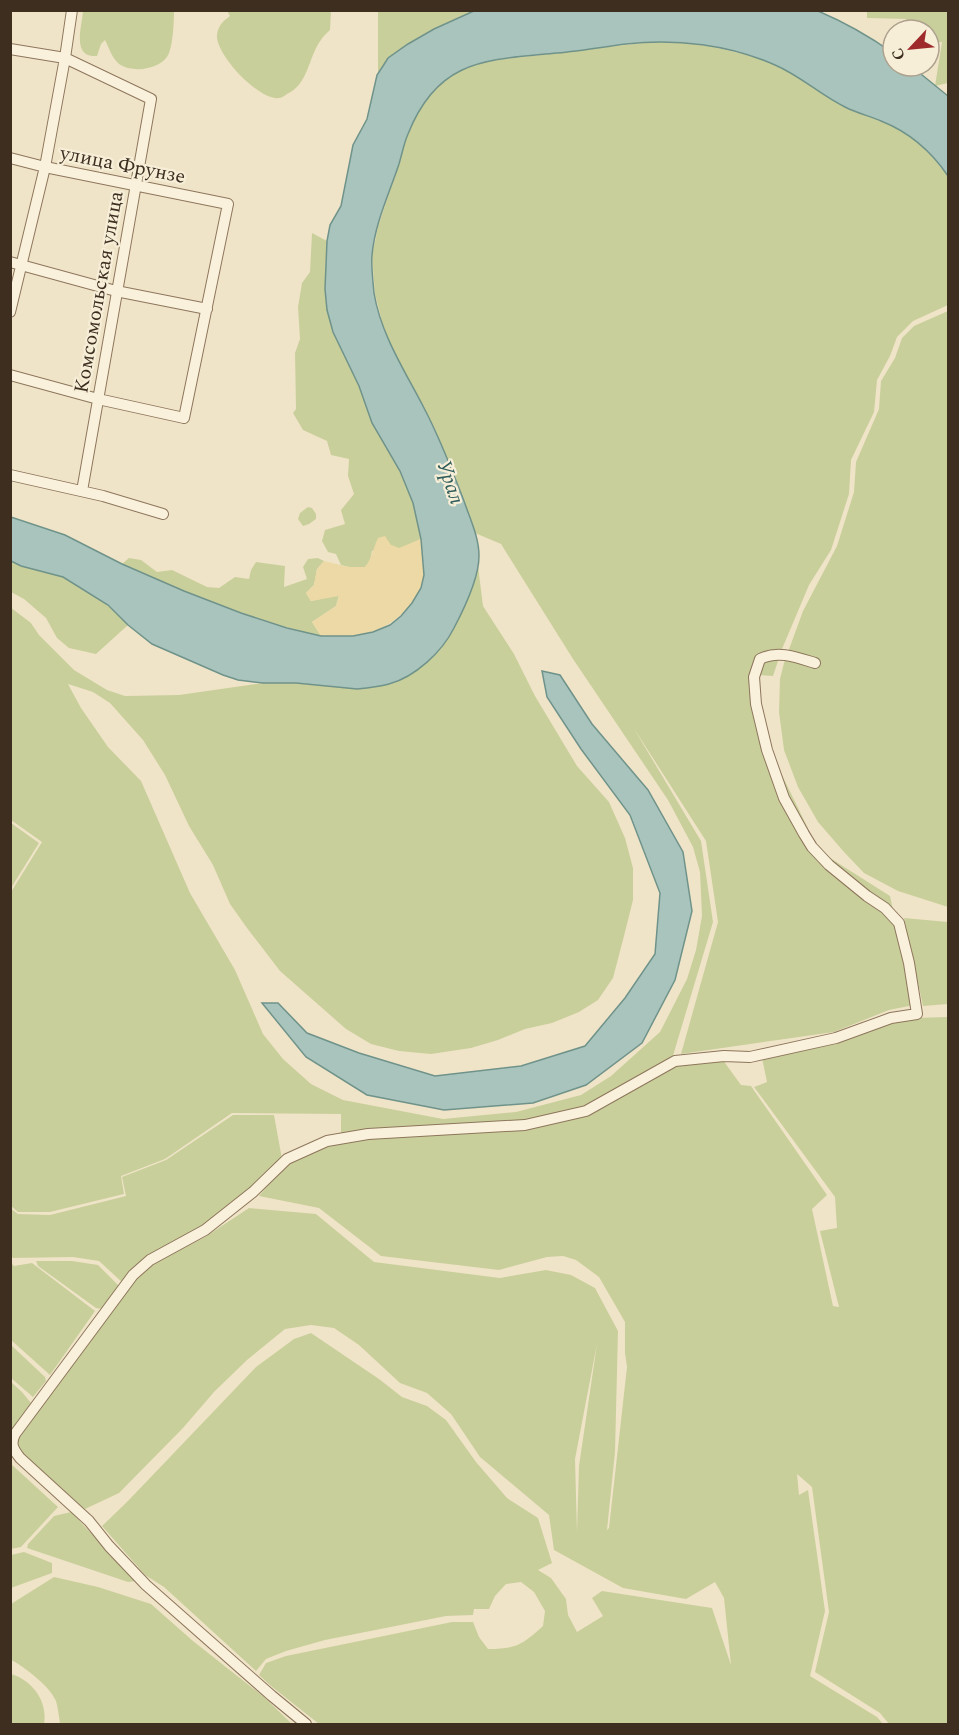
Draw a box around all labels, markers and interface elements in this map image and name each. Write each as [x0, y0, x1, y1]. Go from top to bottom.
north arrow [881, 18, 941, 78]
text: С [885, 44, 912, 65]
street label: улица Фрунзе [57, 138, 188, 192]
street label: Комсомольская улица [66, 189, 132, 396]
water label: Урал [428, 456, 472, 509]

